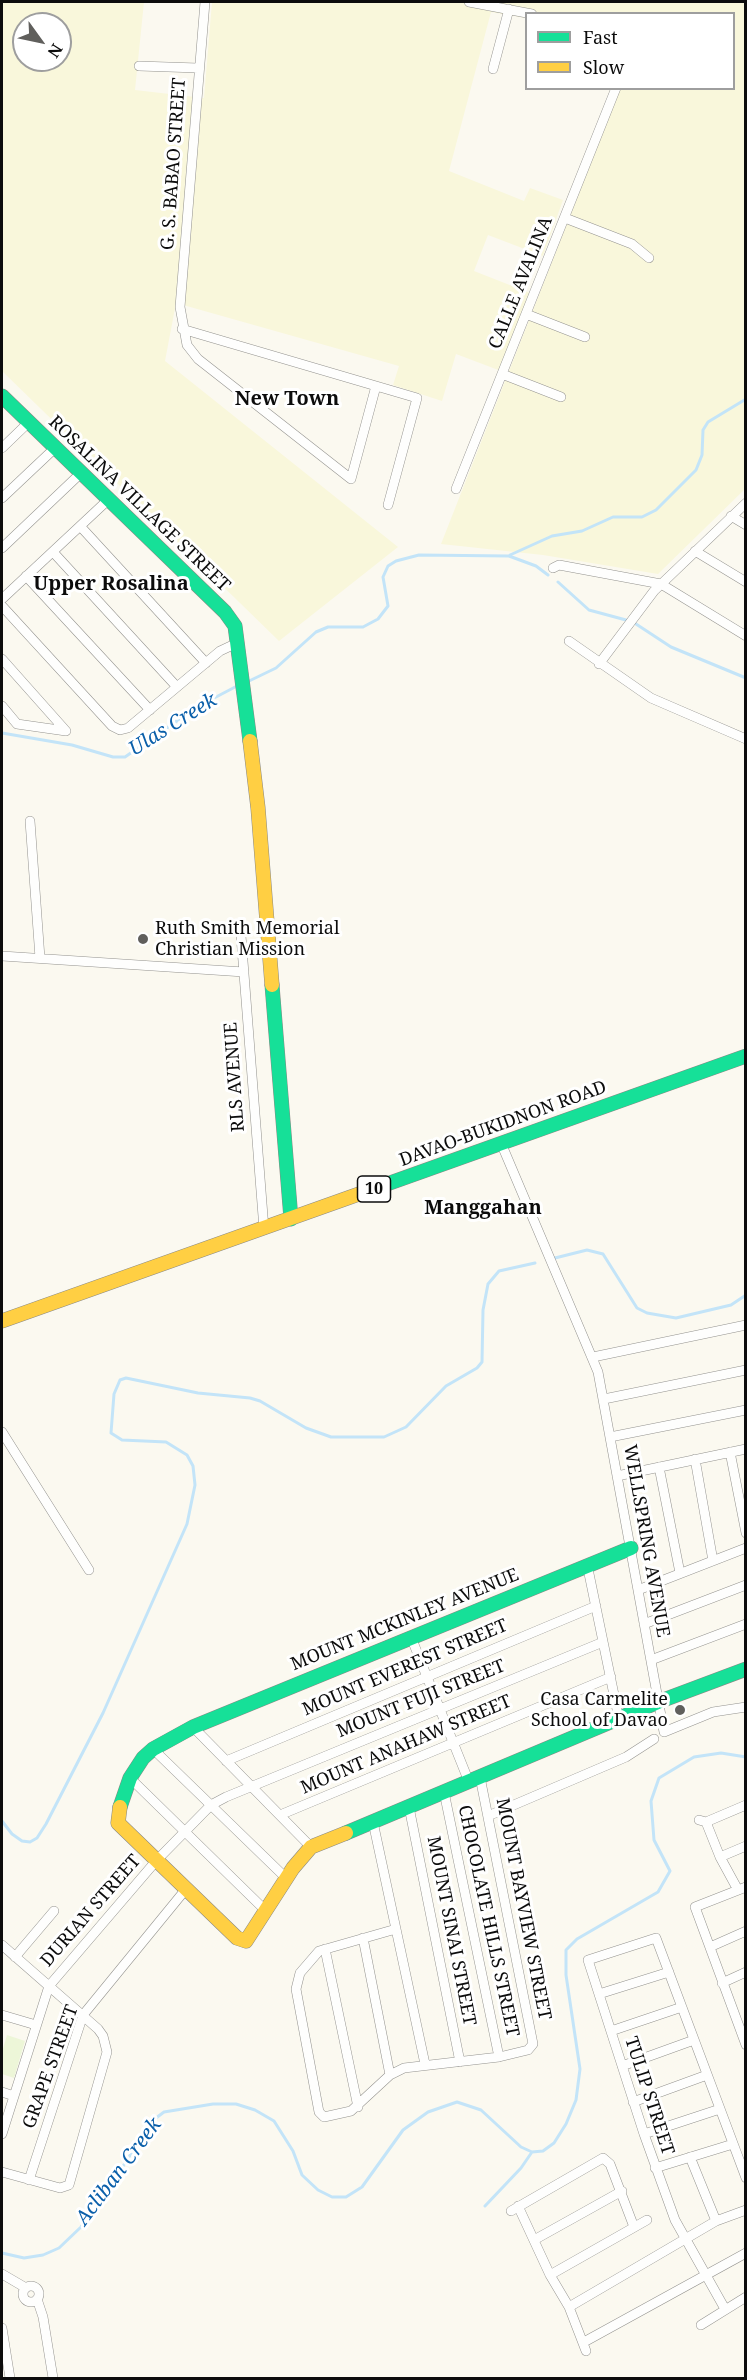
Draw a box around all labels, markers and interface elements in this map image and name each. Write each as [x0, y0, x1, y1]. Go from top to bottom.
north arrow [12, 12, 72, 72]
legend [525, 12, 735, 90]
text: Fast [583, 25, 618, 49]
text: N [43, 39, 68, 62]
text: Slow [583, 55, 624, 79]
street label: G. S. BABAO STREET [157, 77, 191, 251]
street label: CALLE AVALINA [485, 214, 557, 352]
district label: New Town [235, 387, 339, 411]
street label: ROSALINA VILLAGE STREET [44, 412, 234, 596]
district label: Upper Rosalina [33, 572, 189, 596]
water label: Ulas Creek [125, 689, 221, 761]
place label: Ruth Smith Memorial Christian Mission [155, 918, 340, 960]
marker: Ruth Smith Memorial Christian Mission [136, 932, 150, 946]
street label: RLS AVENUE [220, 1021, 250, 1133]
street label: DAVAO-BUKIDNON ROAD [397, 1076, 609, 1172]
road number: 10 [358, 1176, 391, 1202]
district label: Manggahan [424, 1196, 542, 1220]
street label: WELLSPRING AVENUE [618, 1443, 674, 1639]
street label: MOUNT MCKINLEY AVENUE [288, 1564, 522, 1676]
street label: MOUNT EVEREST STREET [299, 1615, 511, 1721]
street label: MOUNT FUJI STREET [334, 1655, 508, 1743]
place label: Casa Carmelite School of Davao [531, 1689, 668, 1732]
street label: MOUNT ANAHAW STREET [297, 1691, 515, 1799]
marker: Casa Carmelite School of Davao [673, 1703, 687, 1717]
street label: MOUNT BAYVIEW STREET [491, 1796, 555, 2022]
street label: CHOCOLATE HILLS STREET [453, 1803, 523, 2039]
street label: MOUNT SINAI STREET [422, 1834, 480, 2028]
street label: DURIAN STREET [37, 1851, 145, 1971]
street label: GRAPE STREET [19, 2002, 83, 2132]
street label: TULIP STREET [620, 2034, 678, 2158]
water label: Acliban Creek [71, 2114, 167, 2230]

